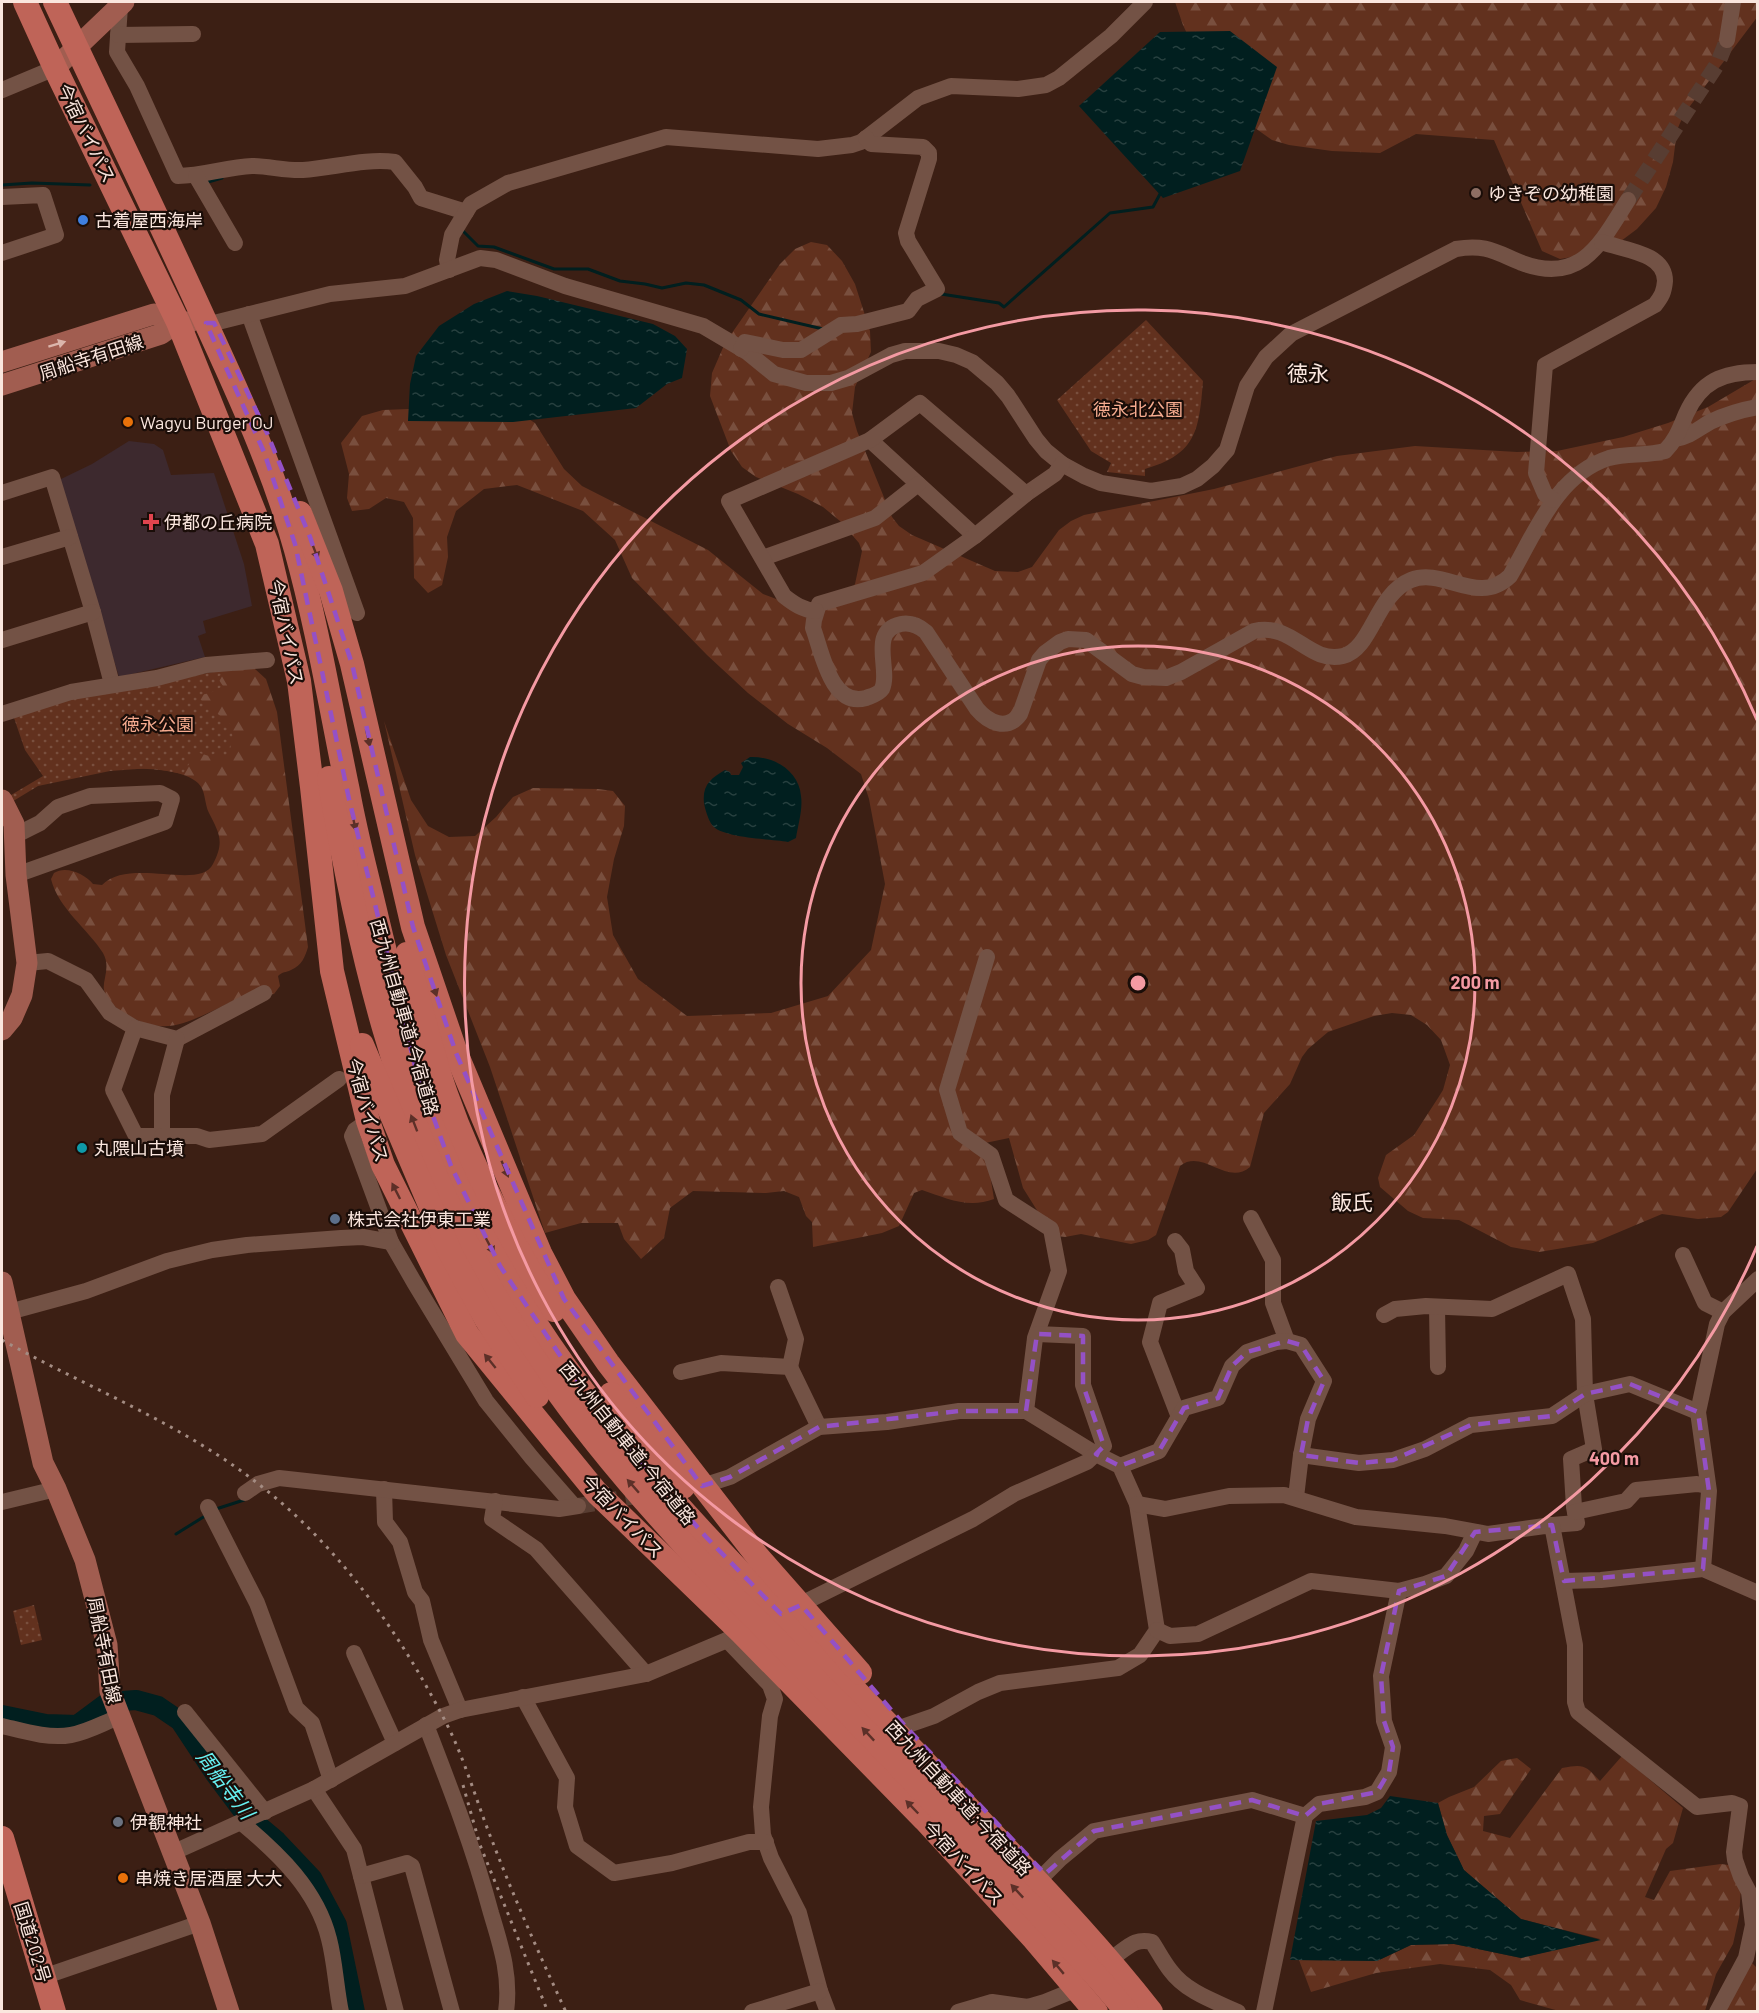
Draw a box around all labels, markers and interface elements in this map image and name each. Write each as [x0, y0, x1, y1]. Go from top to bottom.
street label: 今宿バイパス [54, 80, 120, 186]
place label: ゆきぞの幼稚園 [1488, 182, 1614, 204]
marker: ゆきぞの幼稚園 [1469, 186, 1483, 200]
place label: 古着屋西海岸 [95, 209, 203, 231]
marker: 古着屋西海岸 [76, 213, 90, 227]
street label: 周船寺有田線 [36, 330, 146, 384]
one-way arrow [48, 339, 66, 348]
district label: 徳永 [1287, 360, 1329, 385]
park label: 徳永北公園 [1093, 398, 1183, 420]
place label: Wagyu Burger OJ [140, 411, 274, 433]
marker: Wagyu Burger OJ [121, 415, 135, 429]
place label: 伊都の丘病院 [164, 511, 272, 533]
marker: 伊都の丘病院 [142, 513, 160, 531]
one-way arrow [311, 542, 320, 560]
street label: 今宿バイパス [265, 577, 309, 687]
park label: 徳永公園 [122, 713, 194, 735]
one-way arrow [364, 729, 373, 748]
one-way arrow [350, 812, 360, 831]
street label: 西九州自動車道;今宿道路 [366, 916, 444, 1118]
text: 200 m [1450, 971, 1500, 993]
centre of rings [1128, 973, 1148, 993]
one-way arrow [429, 979, 439, 997]
street label: 今宿バイパス [343, 1055, 393, 1165]
one-way arrow [409, 1114, 418, 1132]
place label: 丸隈山古墳 [94, 1137, 184, 1159]
marker: 丸隈山古墳 [75, 1141, 89, 1155]
one-way arrow [500, 1161, 510, 1179]
one-way arrow [391, 1183, 401, 1200]
district label: 飯氏 [1331, 1189, 1373, 1214]
place label: 株式会社伊東工業 [347, 1208, 491, 1230]
marker: 株式会社伊東工業 [328, 1212, 342, 1226]
one-way arrow [485, 1238, 495, 1255]
one-way arrow [484, 1354, 497, 1369]
street label: 西九州自動車道;今宿道路 [555, 1357, 701, 1529]
text: 400 m [1589, 1447, 1639, 1469]
street label: 今宿バイパス [578, 1470, 668, 1562]
one-way arrow [627, 1479, 640, 1494]
street label: 周船寺有田線 [84, 1595, 126, 1705]
street label: 西九州自動車道;今宿道路 [882, 1716, 1036, 1880]
one-way arrow [861, 1726, 875, 1741]
water label: 周船寺川 [192, 1745, 261, 1825]
one-way arrow [906, 1801, 920, 1815]
place label: 伊覩神社 [130, 1811, 202, 1833]
marker: 伊覩神社 [111, 1815, 125, 1829]
street label: 今宿バイパス [919, 1816, 1009, 1910]
place label: 串焼き居酒屋 大大 [135, 1867, 283, 1889]
marker: 串焼き居酒屋 大大 [116, 1871, 130, 1885]
one-way arrow [1010, 1884, 1024, 1898]
street label: 国道202号 [10, 1899, 56, 1985]
one-way arrow [1052, 1960, 1065, 1975]

